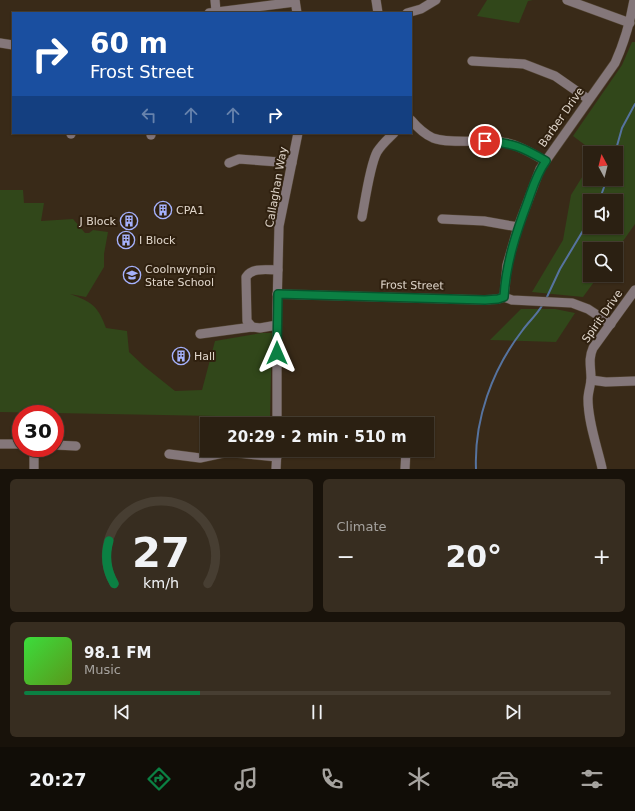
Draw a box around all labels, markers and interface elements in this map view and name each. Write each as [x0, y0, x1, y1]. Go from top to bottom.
text: 60 m [90, 27, 168, 60]
icon: right [24, 28, 76, 80]
text: Frost Street [90, 61, 194, 82]
street label: Barber Drive [536, 85, 587, 150]
icon: left [138, 104, 160, 126]
icon: ahead [180, 104, 202, 126]
icon: ahead [222, 104, 244, 126]
icon: right [264, 104, 286, 126]
pin [468, 124, 502, 158]
icon: arrive [474, 130, 496, 152]
street label: Callaghan Way [263, 145, 290, 229]
north arrow [583, 146, 623, 186]
map controls [583, 146, 623, 282]
button: sound [583, 194, 623, 234]
building icon: CPA1 [153, 200, 173, 220]
place label: CPA1 [176, 204, 204, 217]
building icon: J Block [119, 211, 139, 231]
place label: J Block [79, 215, 117, 228]
building icon: I Block [116, 230, 136, 250]
place label: I Block [139, 234, 176, 247]
button: search [583, 242, 623, 282]
place label: Coolnwynpin State School [145, 263, 216, 289]
school or university icon: Coolnwynpin State School [122, 265, 142, 285]
street label: Frost Street [380, 278, 445, 293]
street label: Spirit Drive [579, 287, 626, 345]
position arrow [256, 332, 298, 374]
building icon: Hall [171, 346, 191, 366]
place label: Hall [194, 350, 215, 363]
speed limit sign: 30 [12, 405, 64, 457]
text: 20:29 · 2 min · 510 m [227, 428, 407, 446]
text: Climate [337, 519, 387, 534]
text: 27 [132, 527, 190, 576]
text: 20° [445, 539, 502, 574]
text: − [337, 544, 355, 569]
text: + [593, 544, 611, 569]
text: km/h [143, 574, 179, 590]
text: 98.1 FM [84, 644, 151, 662]
text: Music [84, 662, 121, 677]
icon: previous [111, 701, 133, 723]
icon: pause [306, 701, 328, 723]
icon: next [502, 701, 524, 723]
icon: directions [145, 765, 173, 793]
icon: music [232, 765, 260, 793]
icon: phone [318, 765, 346, 793]
icon: climate [405, 765, 433, 793]
icon: car [491, 765, 519, 793]
icon: filters [578, 765, 606, 793]
text: 20:27 [29, 769, 87, 790]

